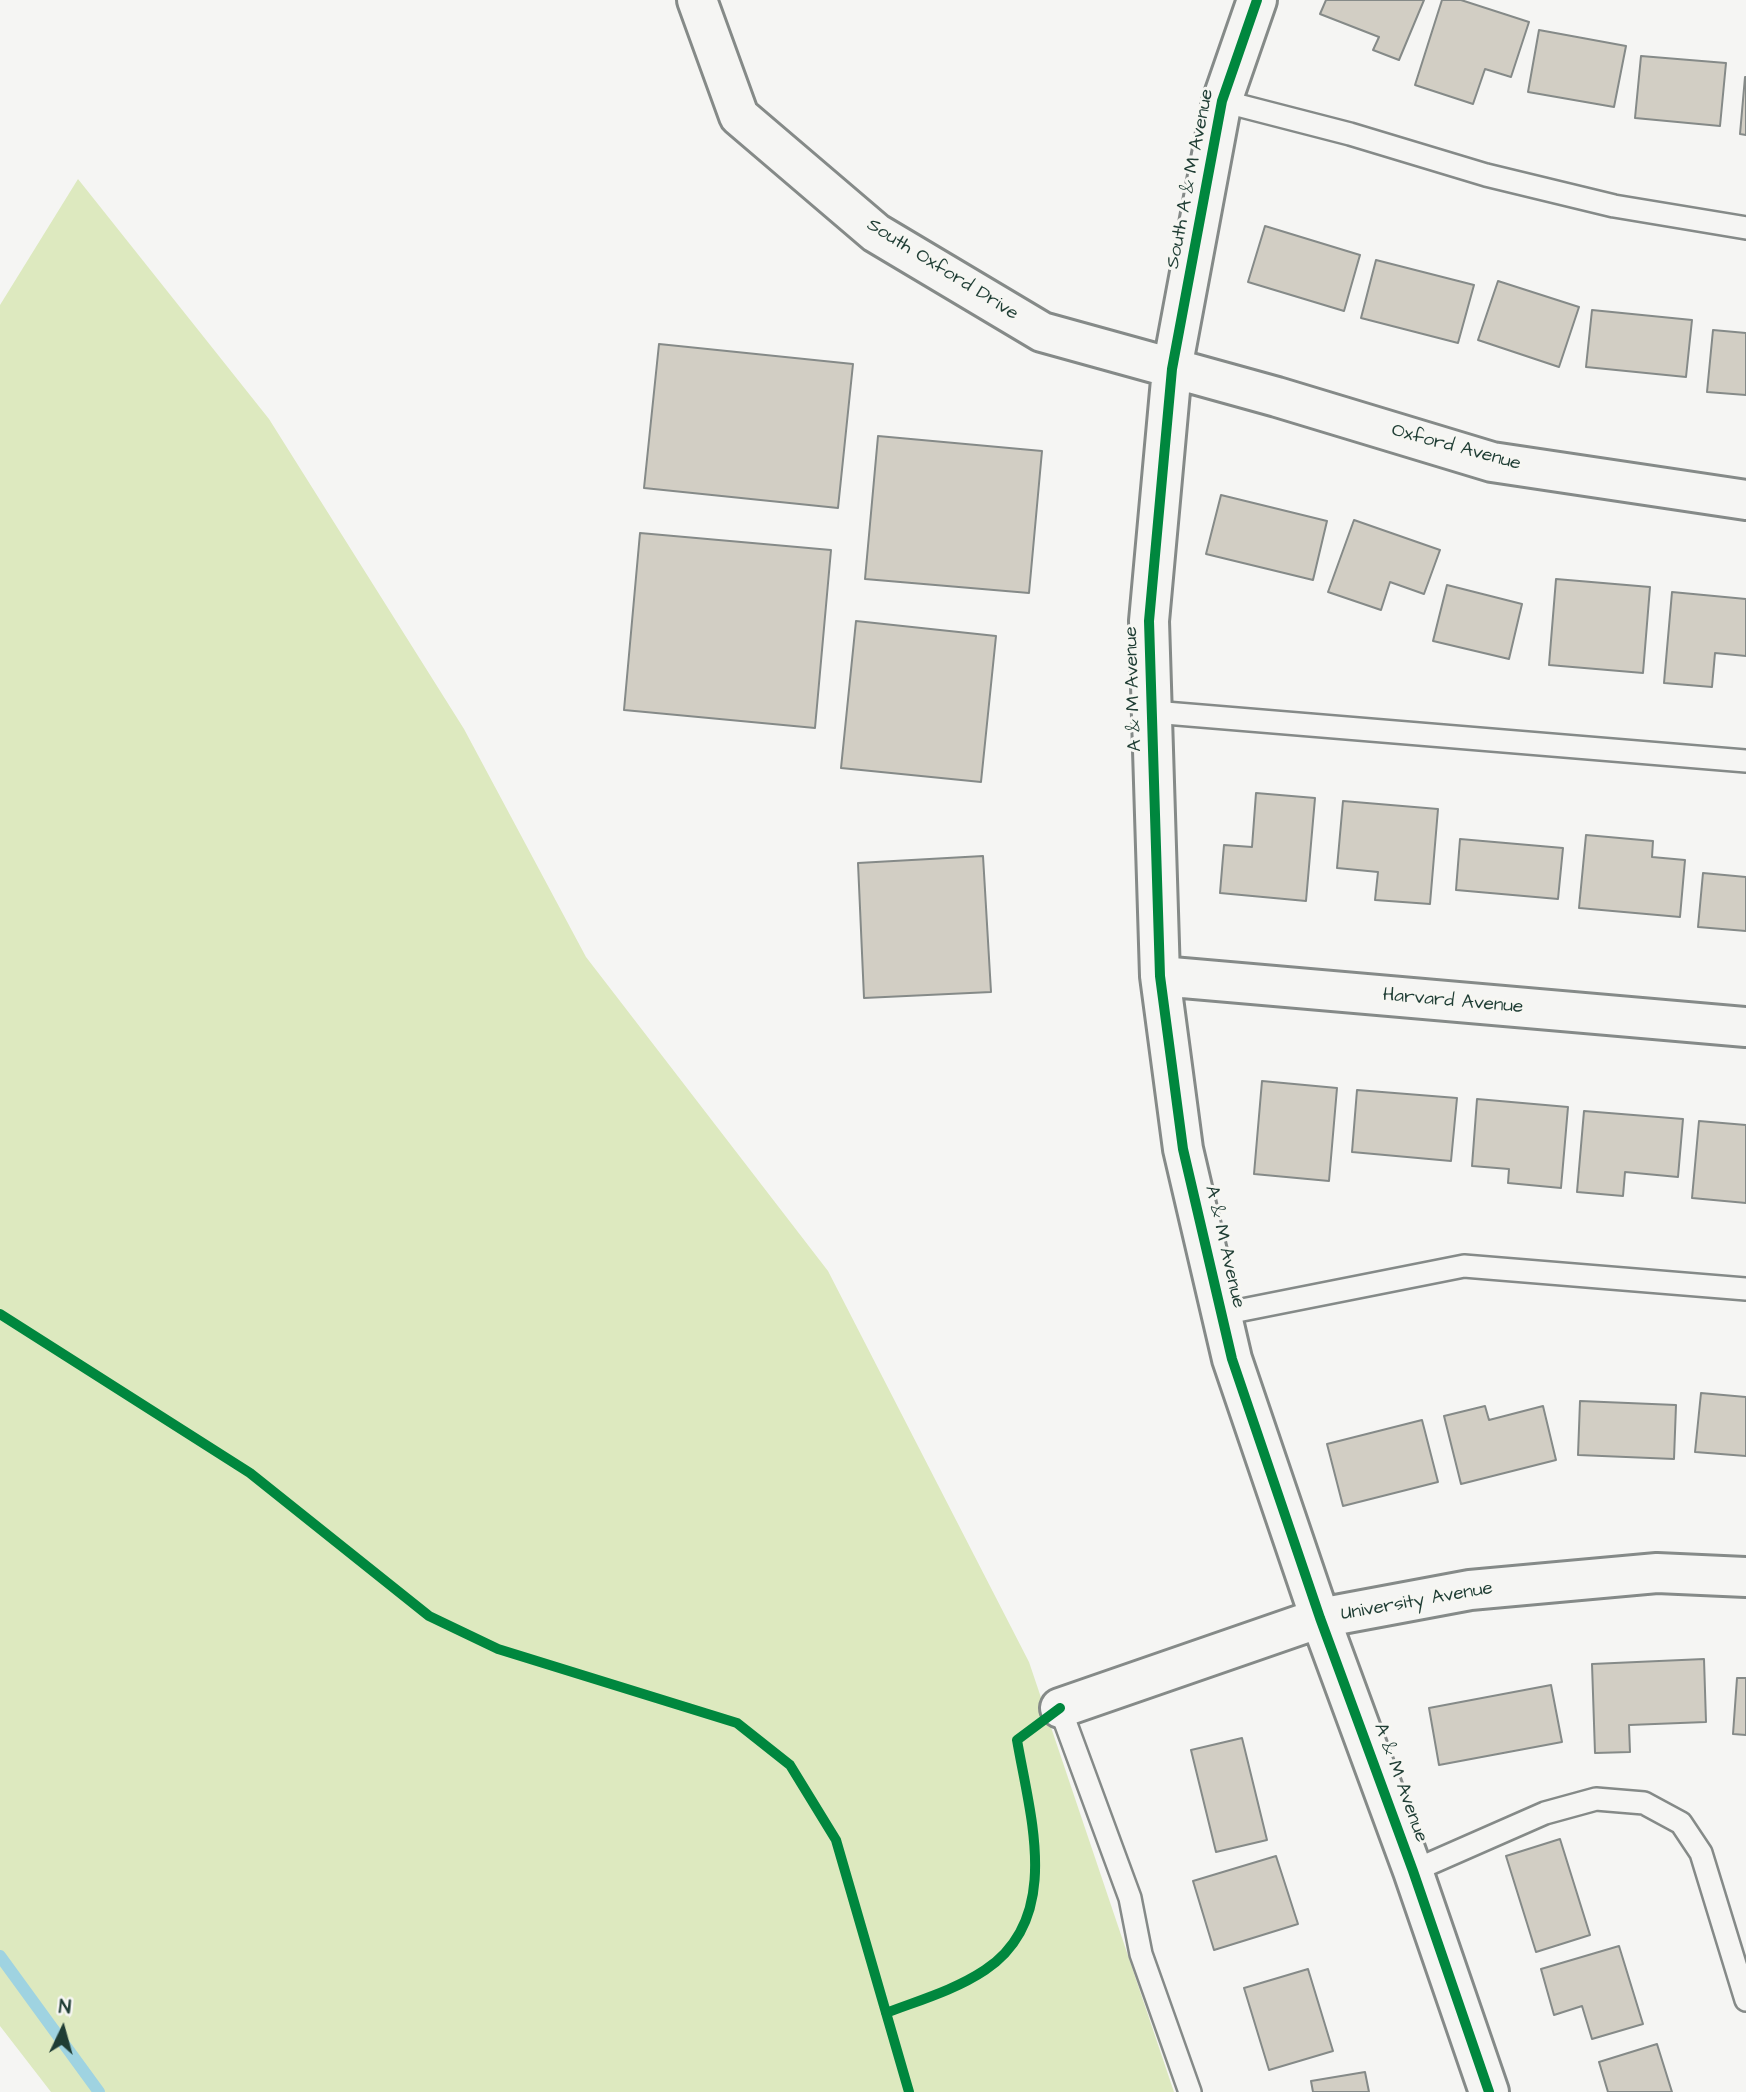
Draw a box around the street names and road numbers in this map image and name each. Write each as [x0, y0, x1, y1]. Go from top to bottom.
street label: South A & M Avenue [1162, 87, 1220, 271]
street label: South Oxford Drive [862, 214, 1022, 326]
street label: Oxford Avenue [1389, 420, 1523, 476]
street label: A & M Avenue [1120, 626, 1148, 752]
street label: Harvard Avenue [1382, 985, 1524, 1019]
street label: A & M Avenue [1199, 1183, 1249, 1311]
street label: University Avenue [1339, 1577, 1495, 1627]
street label: A & M Avenue [1368, 1720, 1432, 1846]

